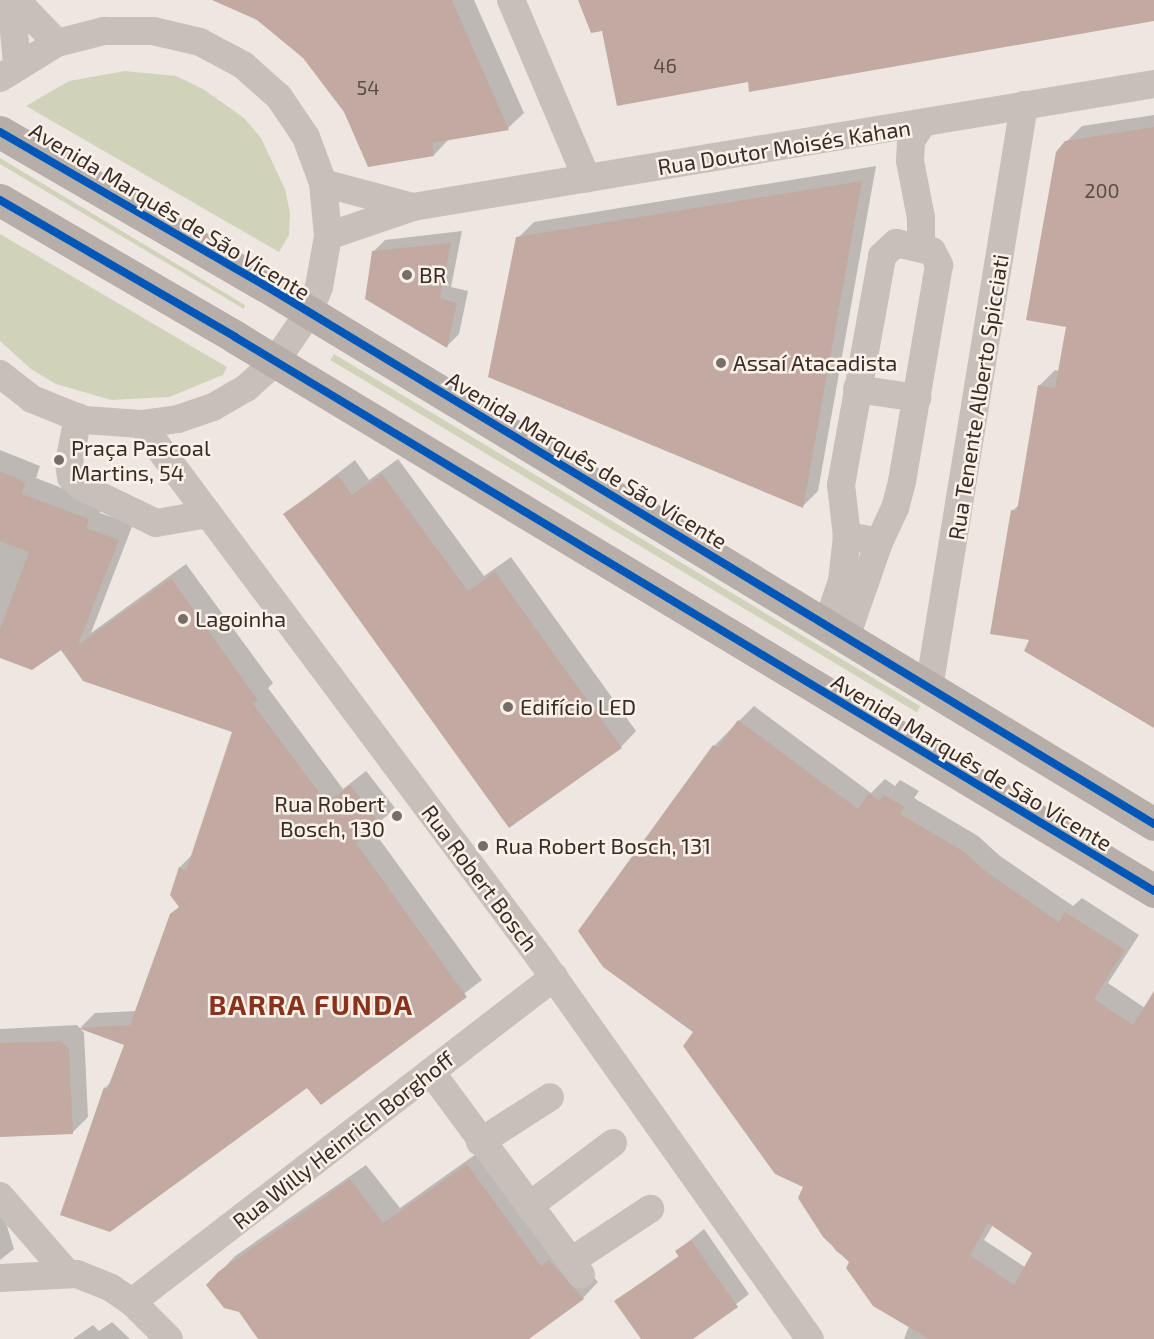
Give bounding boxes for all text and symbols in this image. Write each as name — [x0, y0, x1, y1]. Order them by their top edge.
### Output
house number: 46 — [653, 53, 677, 77]
house number: 54 — [356, 75, 380, 99]
street label: Rua Doutor Moisés Kahan — [655, 114, 913, 180]
street label: Avenida Marquês de São Vicente — [25, 117, 315, 305]
house number: 200 — [1084, 178, 1120, 202]
street label: Rua Tenente Alberto Spicciati — [942, 252, 1014, 542]
place label: BR — [419, 262, 446, 288]
marker: BR — [400, 268, 414, 282]
place label: Assaí Atacadista — [733, 350, 898, 376]
marker: Assaí Atacadista — [714, 356, 728, 370]
street label: Avenida Marquês de São Vicente — [442, 366, 732, 554]
place label: Praça Pascoal Martins, 54 — [71, 434, 210, 486]
marker: Praça Pascoal Martins, 54 — [52, 453, 66, 467]
place label: Lagoinha — [195, 606, 286, 632]
marker: Lagoinha — [176, 612, 190, 626]
street label: Avenida Marquês de São Vicente — [827, 668, 1117, 856]
place label: Edifício LED — [520, 694, 636, 720]
marker: Edifício LED — [501, 700, 515, 714]
place label: Rua Robert Bosch, 130 — [274, 790, 385, 842]
street label: Rua Robert Bosch — [416, 800, 544, 956]
marker: Rua Robert Bosch, 130 — [390, 809, 404, 823]
place label: Rua Robert Bosch, 131 — [495, 833, 711, 859]
marker: Rua Robert Bosch, 131 — [476, 839, 490, 853]
district label: BARRA FUNDA — [208, 987, 414, 1021]
street label: Rua Willy Heinrich Borghoff — [227, 1045, 459, 1235]

